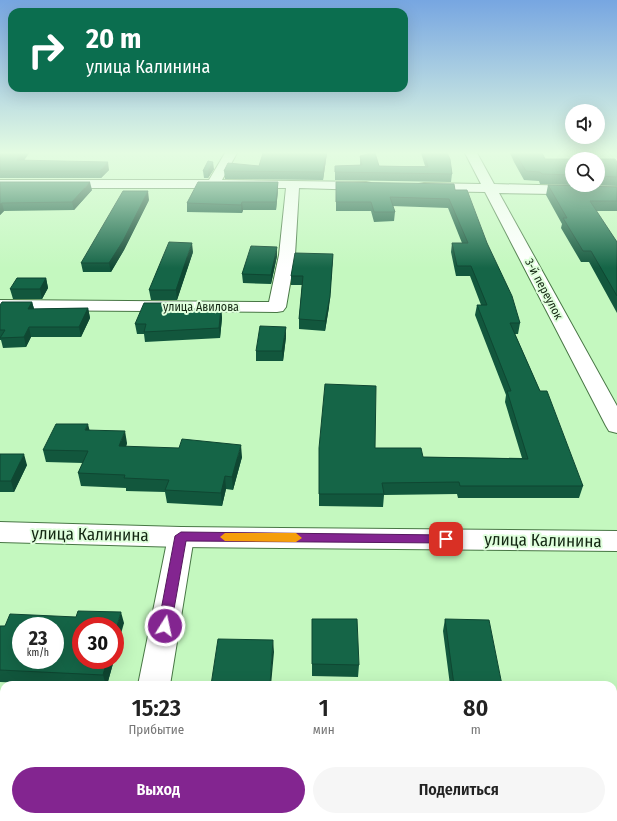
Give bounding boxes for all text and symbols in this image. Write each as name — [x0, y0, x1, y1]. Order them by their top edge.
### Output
text: 20 m — [86, 22, 141, 55]
icon: right — [20, 24, 72, 76]
text: улица Калинина — [86, 56, 210, 78]
map controls — [565, 104, 605, 192]
button: sound — [565, 104, 605, 144]
button: search — [565, 152, 605, 192]
street label: 3-й переулок — [522, 256, 566, 322]
street label: улица Авилова — [163, 300, 239, 314]
pin — [429, 522, 463, 556]
street label: улица Калинина — [31, 523, 149, 546]
icon: arrive — [435, 528, 457, 550]
street label: улица Калинина — [484, 529, 602, 552]
position arrow — [144, 605, 186, 647]
speed limit sign: 30 — [72, 617, 124, 669]
text: 23 — [29, 626, 47, 650]
text: km/h — [27, 647, 49, 659]
text: 15:23 — [132, 694, 181, 722]
text: 1 — [319, 694, 329, 722]
text: 80 — [463, 694, 489, 722]
text: Прибытие — [128, 722, 184, 737]
text: мин — [313, 722, 335, 737]
text: m — [471, 722, 481, 737]
button: Выход — [12, 767, 305, 813]
button: Поделиться — [313, 767, 605, 813]

